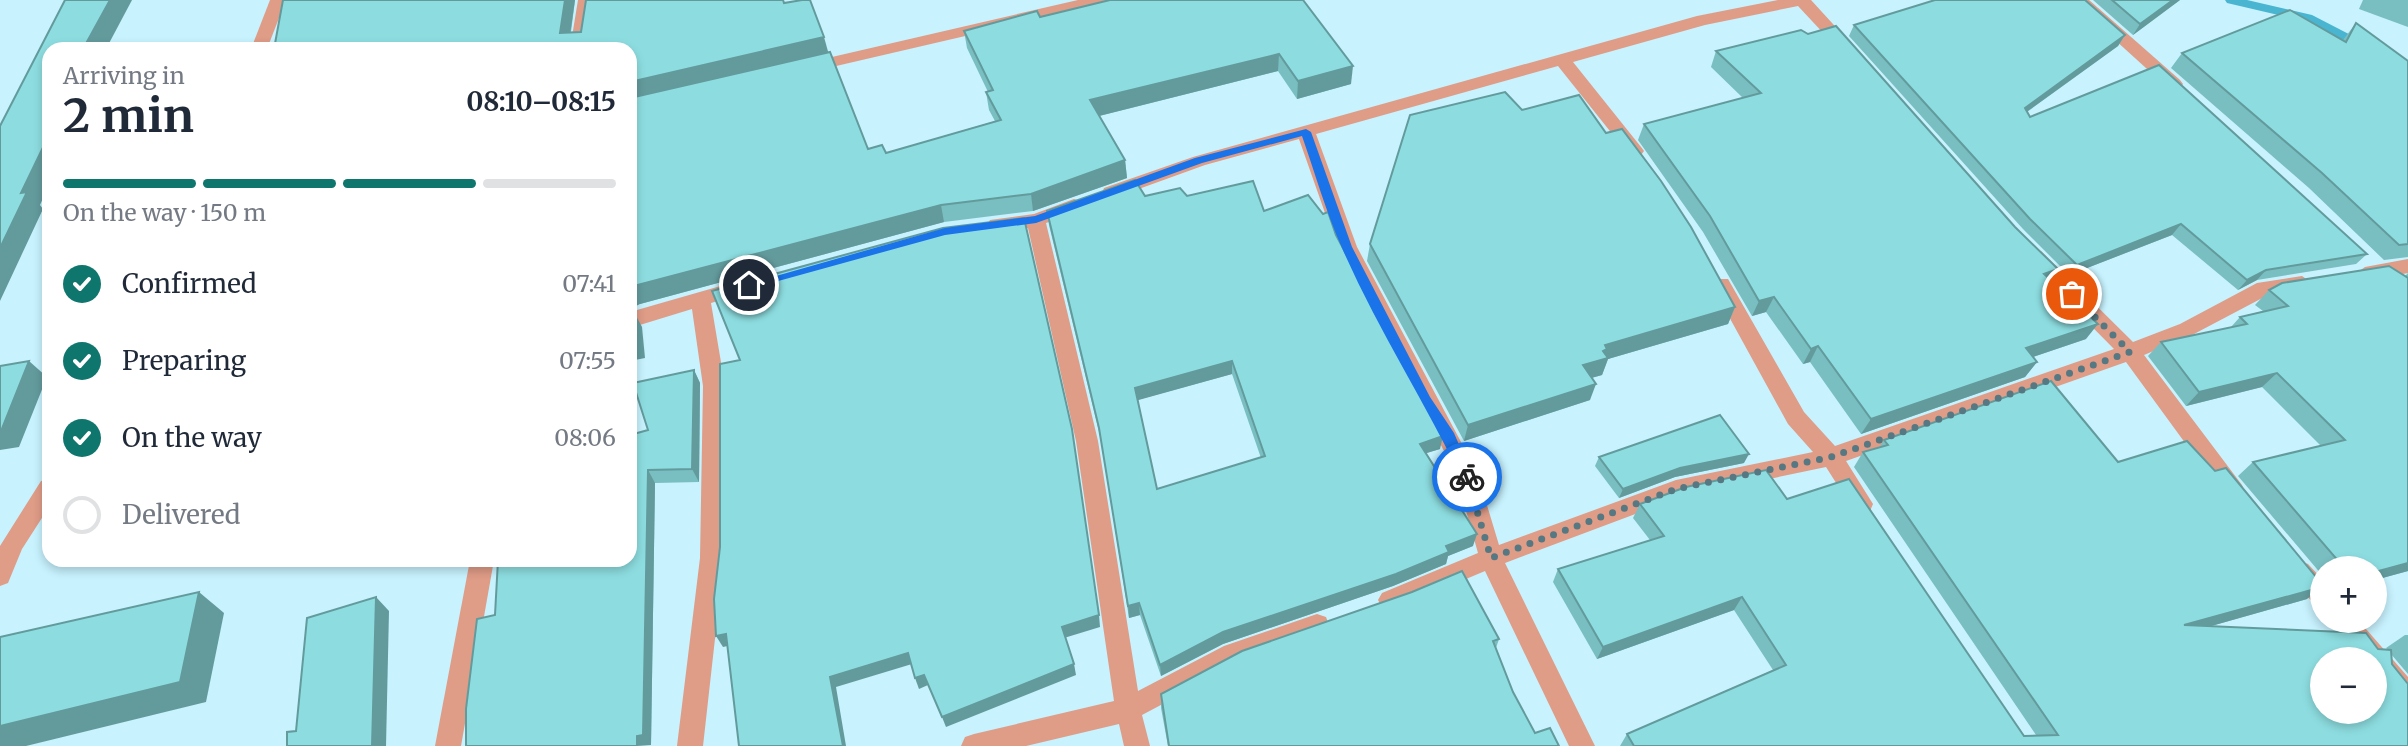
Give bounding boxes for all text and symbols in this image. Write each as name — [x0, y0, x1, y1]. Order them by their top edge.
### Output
text: Arriving in — [63, 61, 185, 90]
text: 08:10–08:15 — [466, 85, 616, 118]
text: 2 min — [63, 87, 194, 145]
text: On the way · 150 m — [63, 198, 266, 227]
pin — [719, 255, 779, 315]
pin — [2042, 264, 2102, 324]
icon: check — [63, 265, 101, 303]
icon: home — [730, 266, 768, 304]
text: Confirmed — [122, 267, 257, 300]
text: 07:41 — [562, 269, 616, 298]
icon: bag — [2053, 275, 2091, 313]
icon: check — [63, 342, 101, 380]
text: Preparing — [122, 344, 246, 377]
text: 07:55 — [559, 346, 616, 375]
icon: check — [63, 419, 101, 457]
text: On the way — [122, 421, 262, 454]
text: 08:06 — [554, 423, 616, 452]
courier — [1432, 442, 1502, 512]
icon: bike — [1448, 458, 1486, 496]
text: Delivered — [122, 498, 241, 531]
map controls — [2310, 556, 2387, 724]
button: + — [2310, 556, 2387, 633]
button: − — [2310, 647, 2387, 724]

